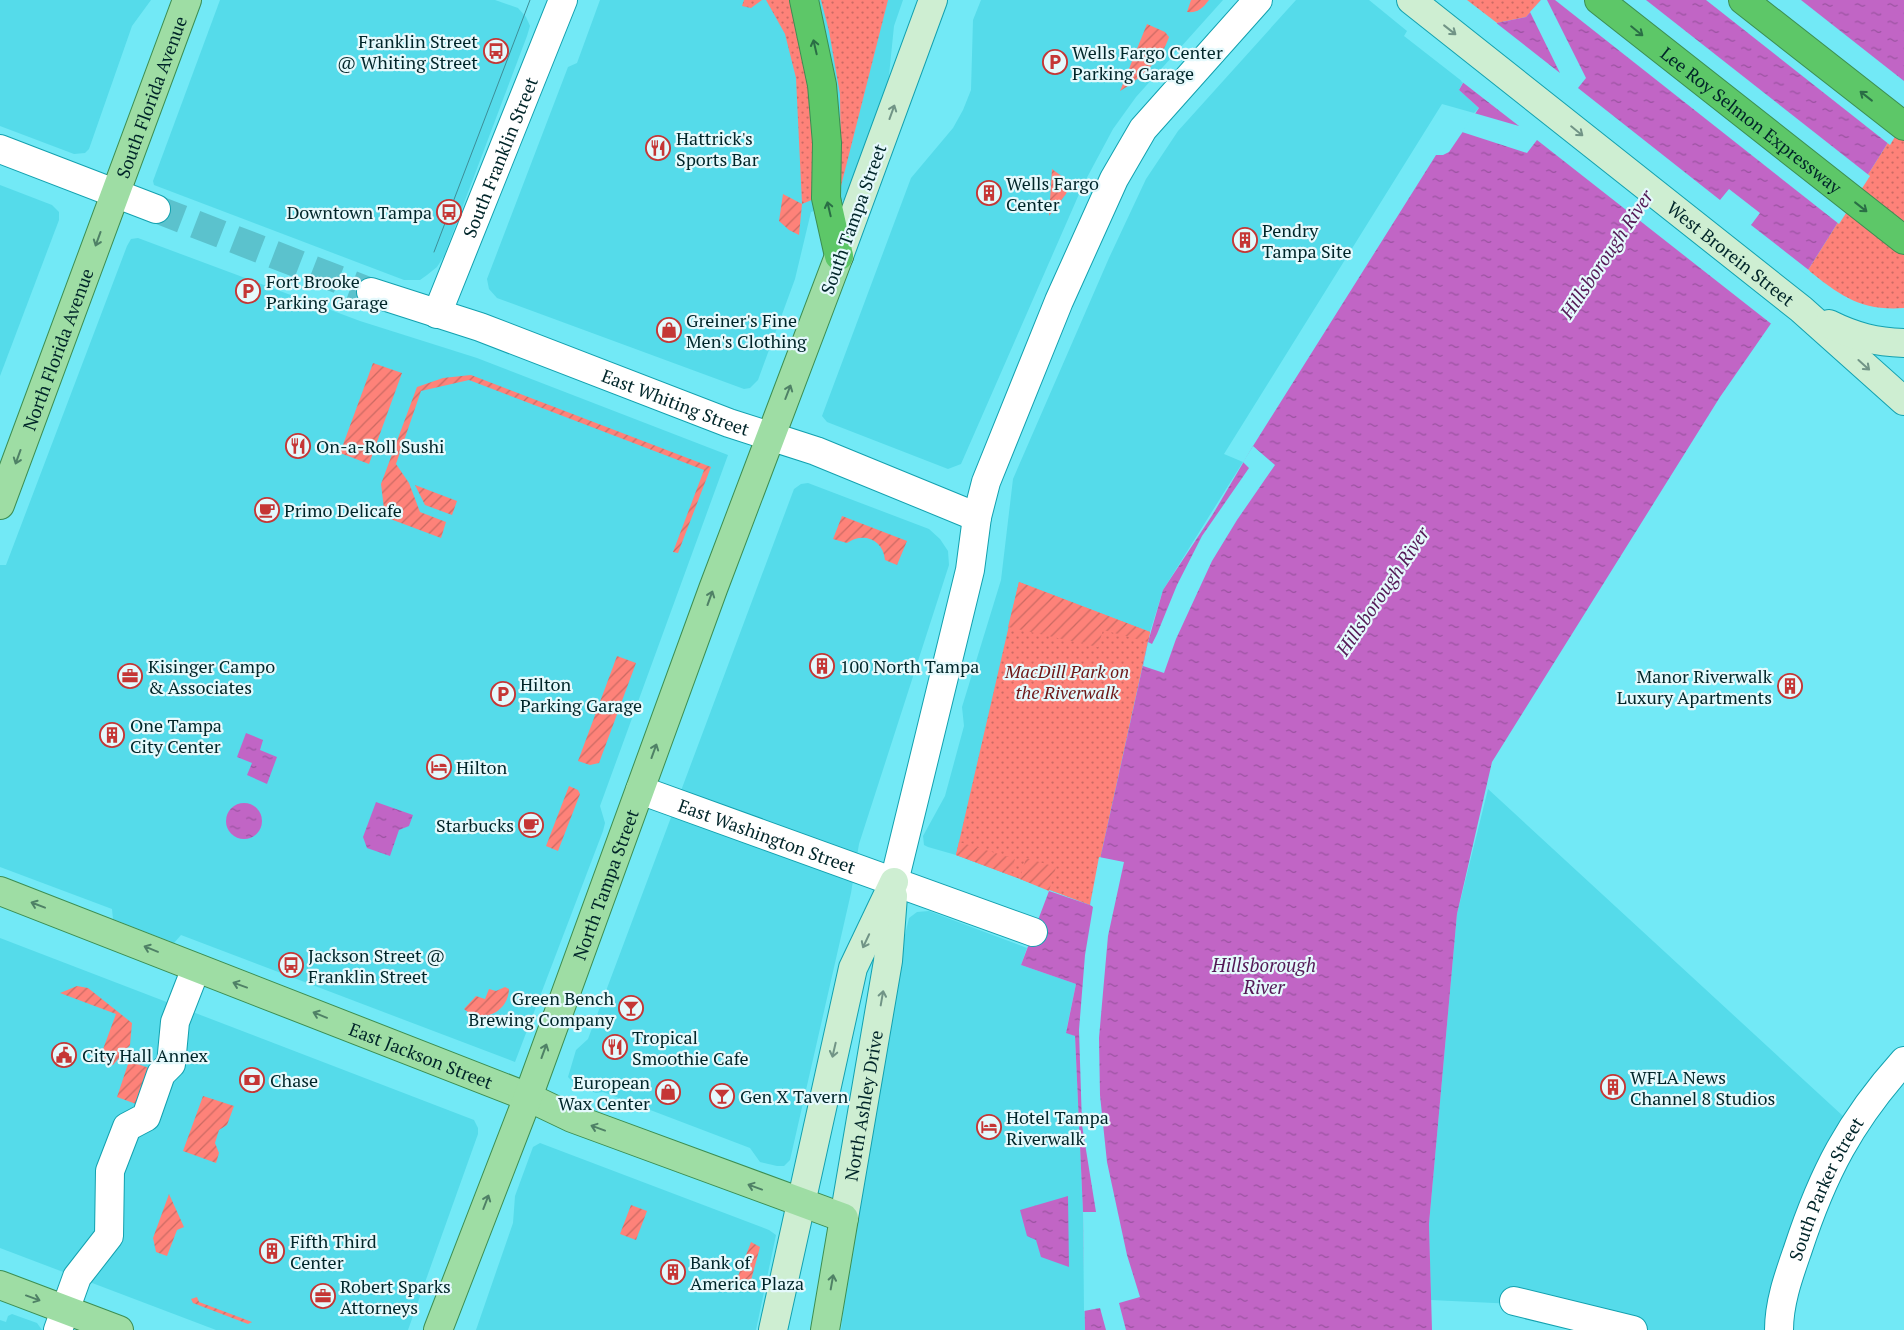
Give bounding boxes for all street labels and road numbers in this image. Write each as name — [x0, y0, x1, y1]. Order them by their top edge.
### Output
street label: South Florida Avenue — [110, 13, 192, 182]
street label: Lee Roy Selmon Expressway — [1656, 41, 1848, 199]
street label: South Franklin Street — [457, 73, 543, 241]
street label: South Tampa Street — [815, 140, 891, 298]
street label: West Brorein Street — [1662, 195, 1800, 311]
street label: North Florida Avenue — [17, 265, 99, 434]
street label: East Whiting Street — [598, 363, 753, 441]
street label: East Washington Street — [675, 793, 859, 879]
street label: North Tampa Street — [567, 805, 644, 963]
street label: East Jackson Street — [346, 1016, 497, 1094]
street label: North Ashley Drive — [839, 1028, 888, 1183]
street label: South Parker Street — [1783, 1112, 1869, 1264]

